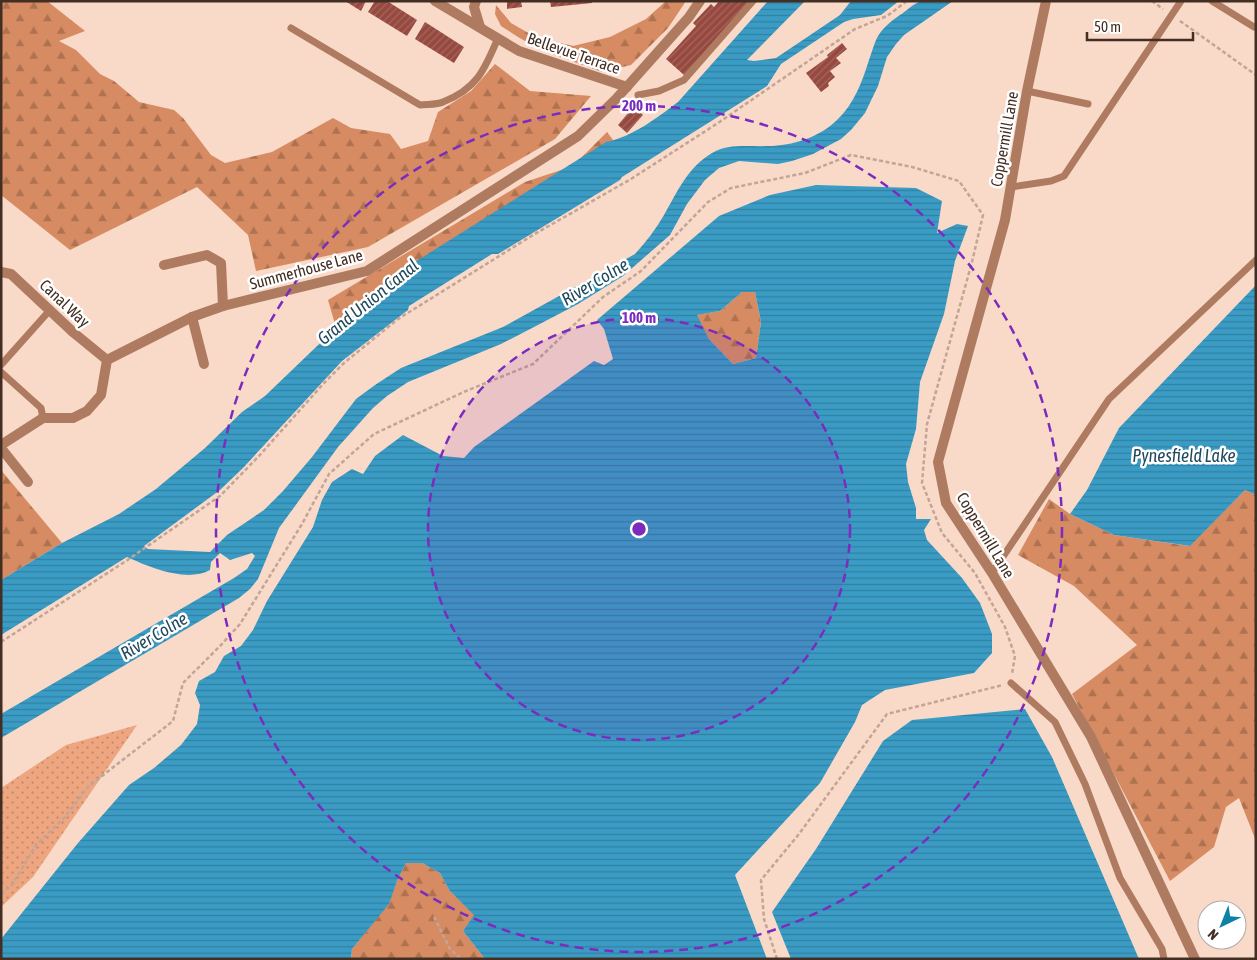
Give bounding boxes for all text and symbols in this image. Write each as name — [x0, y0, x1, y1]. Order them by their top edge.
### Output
scale bar — [1087, 10, 1193, 42]
text: 50 m — [1094, 18, 1121, 35]
street label: Bellevue Terrace — [525, 29, 623, 77]
street label: Coppermill Lane — [987, 90, 1022, 188]
text: 200 m — [622, 97, 656, 114]
street label: Summerhouse Lane — [248, 245, 364, 293]
water label: River Colne — [557, 253, 632, 310]
water label: Grand Union Canal — [313, 254, 422, 349]
street label: Canal Way — [36, 275, 94, 332]
text: 100 m — [622, 309, 656, 326]
water label: Pynesfield Lake — [1132, 445, 1236, 466]
street label: Coppermill Lane — [953, 489, 1019, 581]
centre of rings — [630, 520, 648, 538]
water label: River Colne — [116, 607, 191, 664]
north arrow — [1197, 900, 1247, 950]
text: N — [1205, 926, 1222, 943]

